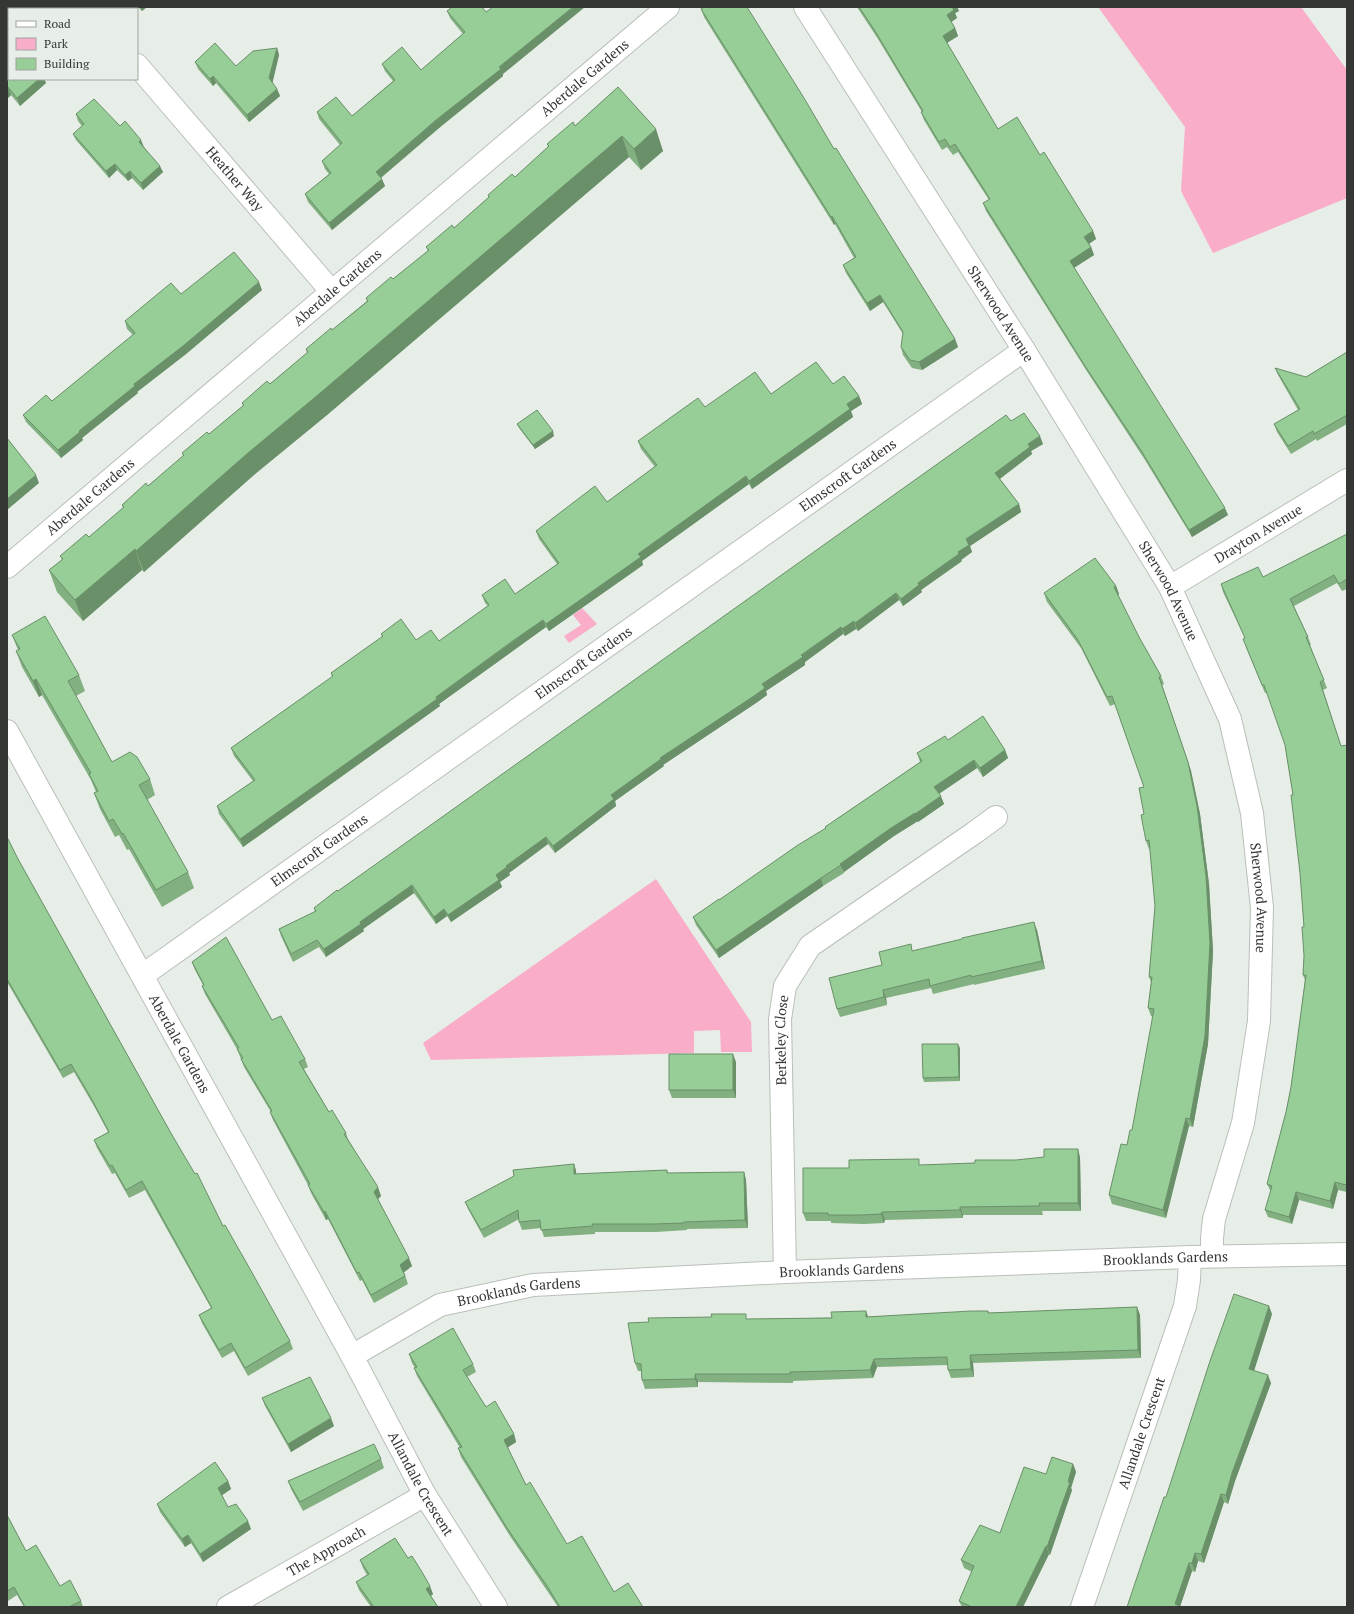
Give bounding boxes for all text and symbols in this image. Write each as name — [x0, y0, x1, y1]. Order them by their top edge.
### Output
legend — [8, 8, 138, 80]
text: Road — [44, 16, 71, 31]
street label: Aberdale Gardens — [536, 34, 633, 120]
text: Park — [44, 36, 69, 51]
text: Building — [44, 56, 90, 71]
street label: Heather Way — [202, 142, 269, 216]
street label: Aberdale Gardens — [289, 244, 385, 330]
street label: Sherwood Avenue — [964, 262, 1039, 365]
street label: Elmscroft Gardens — [795, 434, 900, 516]
street label: Aberdale Gardens — [42, 453, 138, 539]
street label: Drayton Avenue — [1210, 499, 1306, 567]
street label: Sherwood Avenue — [1135, 537, 1203, 644]
street label: Elmscroft Gardens — [531, 621, 635, 703]
street label: Elmscroft Gardens — [267, 809, 371, 891]
street label: Sherwood Avenue — [1246, 842, 1272, 953]
street label: Aberdale Gardens — [145, 990, 215, 1096]
street label: Berkeley Close — [770, 993, 793, 1086]
street label: Brooklands Gardens — [1103, 1246, 1228, 1269]
street label: Brooklands Gardens — [779, 1258, 905, 1281]
street label: Brooklands Gardens — [455, 1273, 581, 1310]
street label: Allandale Crescent — [1113, 1373, 1169, 1491]
street label: Allandale Crescent — [384, 1428, 459, 1540]
street label: The Approach — [283, 1521, 369, 1581]

